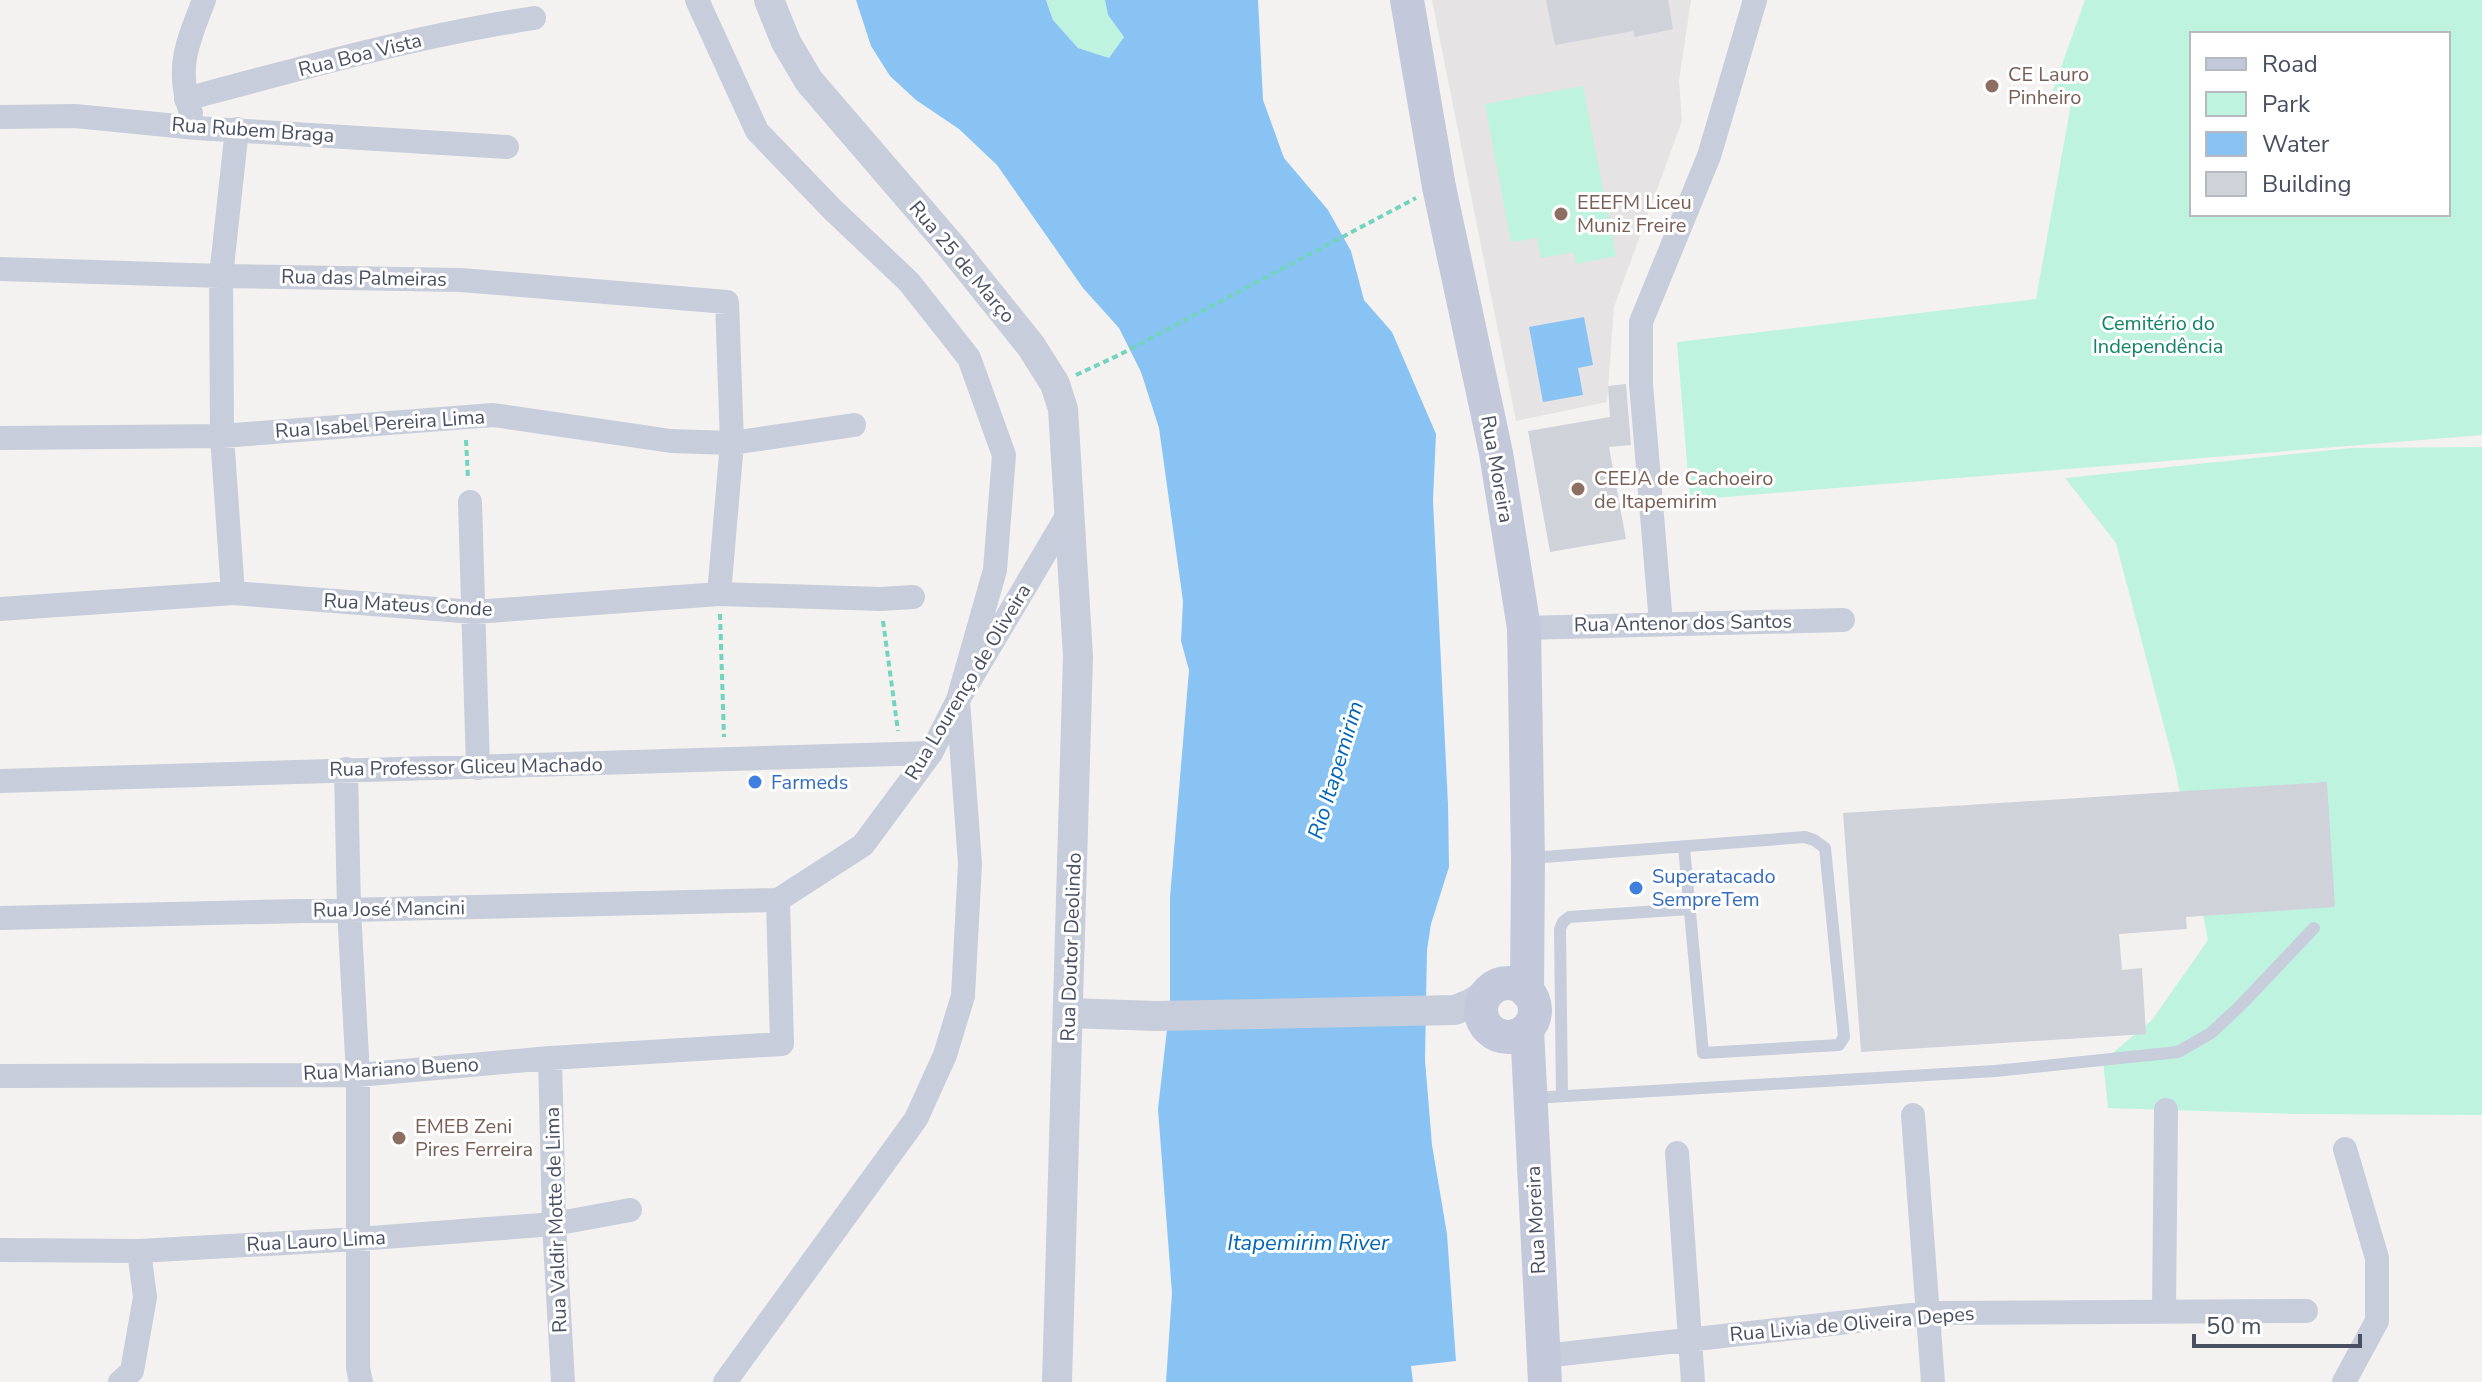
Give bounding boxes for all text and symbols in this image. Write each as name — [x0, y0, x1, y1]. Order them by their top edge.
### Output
street label: Rua Boa Vista — [295, 27, 425, 83]
legend — [2190, 32, 2450, 216]
text: Road — [2262, 48, 2318, 80]
place label: CE Lauro Pinheiro — [2008, 61, 2089, 111]
marker: CE Lauro Pinheiro — [1983, 77, 2001, 95]
text: Park — [2262, 88, 2311, 120]
street label: Rua Rubem Braga — [171, 111, 335, 149]
text: Water — [2262, 128, 2330, 160]
text: Building — [2262, 168, 2352, 200]
place label: EEEFM Liceu Muniz Freire — [1577, 189, 1692, 239]
street label: Rua 25 de Março — [903, 195, 1021, 329]
marker: EEEFM Liceu Muniz Freire — [1552, 205, 1570, 223]
street label: Rua das Palmeiras — [281, 263, 447, 293]
park label: Cemitério do Independência — [2093, 310, 2223, 360]
street label: Rua Isabel Pereira Lima — [274, 403, 486, 445]
street label: Rua Moreira — [1474, 413, 1520, 525]
place label: CEEJA de Cachoeiro de Itapemirim — [1594, 465, 1773, 515]
marker: CEEJA de Cachoeiro de Itapemirim — [1569, 480, 1587, 498]
street label: Rua Lourenço de Oliveira — [899, 579, 1037, 785]
street label: Rua Mateus Conde — [323, 587, 493, 623]
street label: Rua Antenor dos Santos — [1574, 608, 1792, 638]
water label: Rio Itapemirim — [1301, 697, 1371, 843]
street label: Rua Professor Gliceu Machado — [329, 751, 603, 783]
place label: Farmeds — [771, 769, 848, 796]
marker: Farmeds — [746, 773, 764, 791]
street label: Rua Doutor Deolindo — [1054, 852, 1088, 1042]
place label: Superatacado SempreTem — [1652, 863, 1776, 913]
marker: Superatacado SempreTem — [1627, 879, 1645, 897]
street label: Rua José Mancini — [313, 894, 465, 924]
street label: Rua Mariano Bueno — [302, 1051, 480, 1087]
street label: Rua Valdir Motte de Lima — [539, 1106, 573, 1334]
place label: EMEB Zeni Pires Ferreira — [415, 1113, 533, 1163]
marker: EMEB Zeni Pires Ferreira — [390, 1129, 408, 1147]
street label: Rua Moreira — [1520, 1165, 1552, 1275]
street label: Rua Lauro Lima — [246, 1224, 386, 1258]
water label: Itapemirim River — [1227, 1228, 1390, 1258]
scale bar — [2194, 1298, 2360, 1348]
street label: Rua Livia de Oliveira Depes — [1729, 1300, 1975, 1348]
text: 50 m — [2206, 1310, 2262, 1342]

